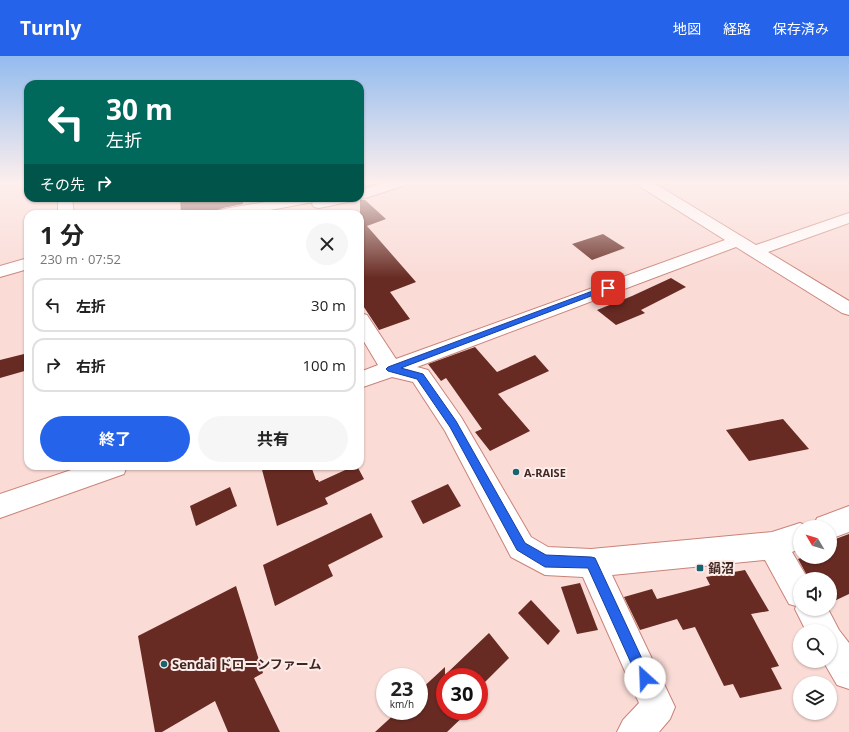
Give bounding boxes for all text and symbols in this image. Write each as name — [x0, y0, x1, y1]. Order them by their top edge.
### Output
text: Turnly — [20, 15, 81, 41]
text: 地図 — [673, 19, 701, 38]
text: 経路 — [723, 19, 751, 38]
text: 保存済み — [773, 19, 829, 38]
text: 30 m — [106, 90, 173, 128]
icon: left — [40, 96, 92, 148]
text: 左折 — [106, 128, 142, 152]
icon: right — [93, 172, 115, 194]
text: その先 — [40, 174, 85, 194]
text: 1 分 — [40, 218, 84, 251]
button: close — [306, 223, 348, 265]
text: 230 m · 07:52 — [40, 250, 121, 268]
pin — [591, 271, 625, 305]
icon: arrive — [597, 277, 619, 299]
icon: left — [42, 294, 64, 316]
text: 30 m — [311, 295, 346, 315]
text: 左折 — [76, 296, 106, 316]
icon: right — [42, 354, 64, 376]
text: 100 m — [302, 355, 346, 375]
text: 右折 — [76, 356, 106, 376]
button: 終了 — [40, 416, 190, 462]
button: 共有 — [198, 416, 348, 462]
place label: A-RAISE — [524, 465, 566, 480]
marker: A-RAISE — [511, 467, 521, 477]
north arrow — [793, 520, 837, 564]
map controls — [793, 520, 837, 720]
place label: 鍋沼 — [708, 559, 734, 577]
marker: 鍋沼 — [695, 563, 705, 573]
button: sound — [793, 572, 837, 616]
button: search — [793, 624, 837, 668]
place label: Sendai ドローンファーム — [172, 655, 321, 673]
position arrow — [624, 657, 666, 699]
marker: Sendai ドローンファーム — [159, 659, 169, 669]
speed limit sign: 30 — [436, 668, 488, 720]
text: 23 — [391, 675, 413, 702]
button: layers — [793, 676, 837, 720]
text: km/h — [390, 697, 414, 711]

